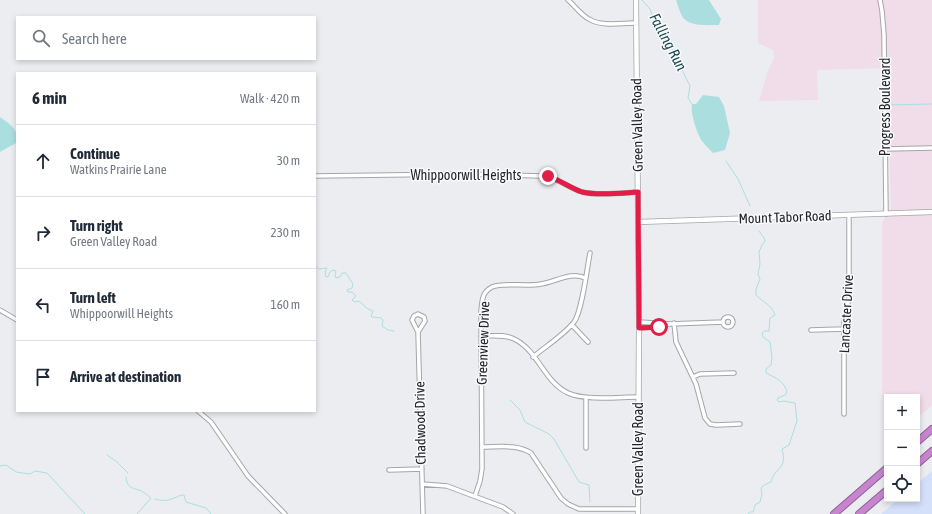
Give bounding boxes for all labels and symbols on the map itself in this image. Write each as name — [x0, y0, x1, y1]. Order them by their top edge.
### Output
water label: Falling Run — [646, 10, 691, 73]
street label: Progress Boulevard — [877, 58, 893, 156]
street label: Green Valley Road — [628, 78, 646, 172]
street label: Whippoorwill Heights — [410, 167, 522, 183]
route end — [539, 167, 557, 185]
street label: Mount Tabor Road — [738, 207, 832, 227]
street label: Lancaster Drive — [836, 274, 856, 354]
street label: Greenview Drive — [474, 301, 492, 385]
route start — [650, 318, 668, 336]
street label: Chadwood Drive — [411, 381, 429, 465]
street label: Green Valley Road — [630, 402, 646, 496]

